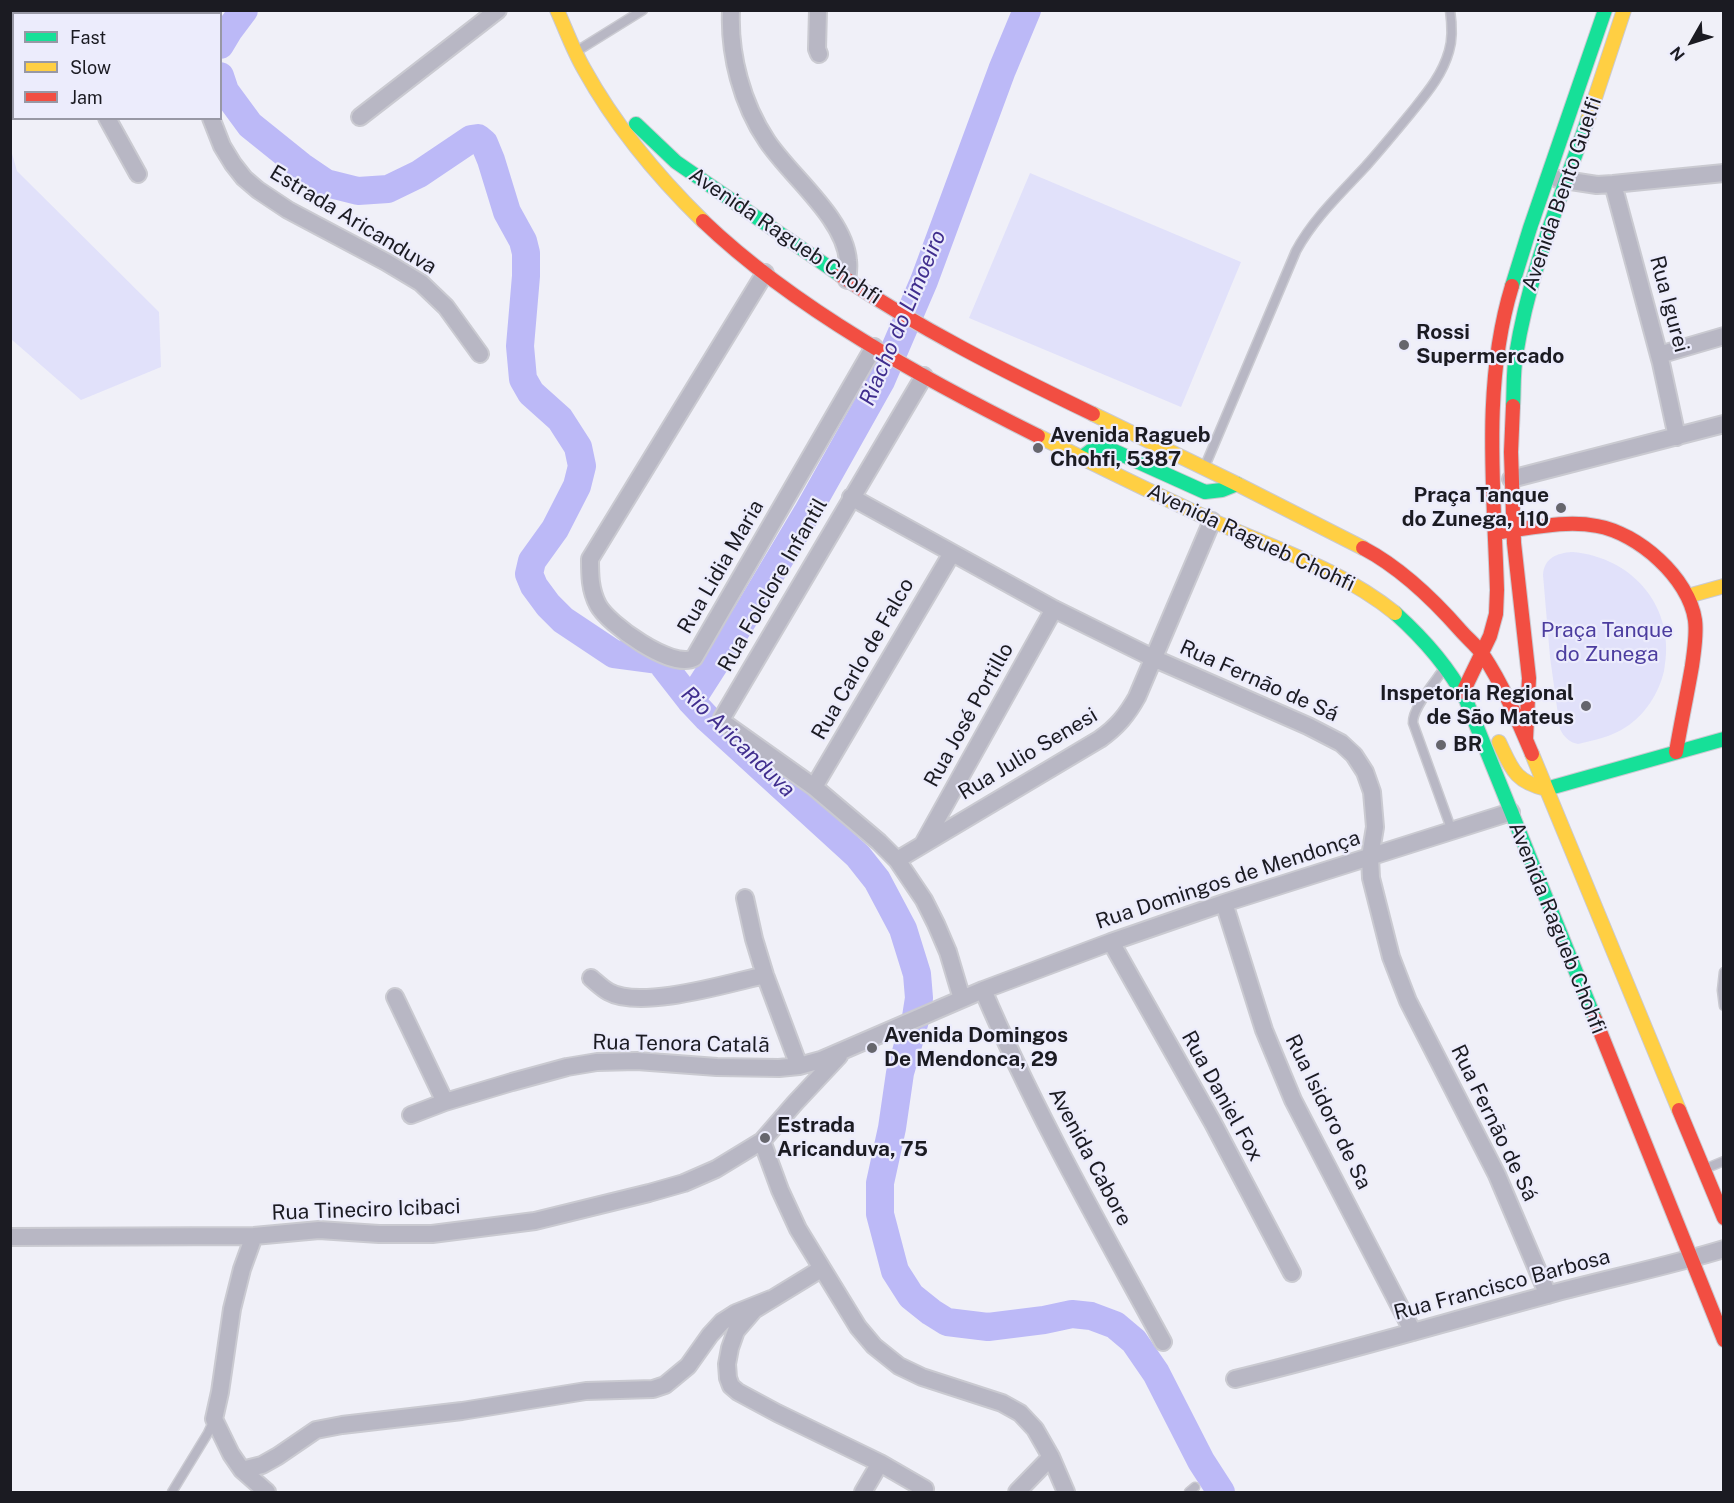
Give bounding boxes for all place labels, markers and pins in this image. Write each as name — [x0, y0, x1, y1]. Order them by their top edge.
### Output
place label: Rossi Supermercado — [1416, 320, 1564, 370]
marker: Rossi Supermercado — [1397, 338, 1411, 352]
place label: Avenida Ragueb Chohfi, 5387 — [1050, 423, 1211, 473]
marker: Avenida Ragueb Chohfi, 5387 — [1031, 441, 1045, 455]
place label: Praça Tanque do Zunega, 110 — [1402, 483, 1549, 533]
marker: Praça Tanque do Zunega, 110 — [1554, 501, 1568, 515]
place label: Inspetoria Regional de São Mateus — [1380, 681, 1574, 731]
marker: Inspetoria Regional de São Mateus — [1579, 699, 1593, 713]
place label: BR — [1453, 732, 1482, 758]
marker: BR — [1434, 738, 1448, 752]
place label: Avenida Domingos De Mendonca, 29 — [884, 1023, 1068, 1073]
marker: Avenida Domingos De Mendonca, 29 — [865, 1041, 879, 1055]
place label: Estrada Aricanduva, 75 — [777, 1113, 928, 1163]
marker: Estrada Aricanduva, 75 — [758, 1131, 772, 1145]

